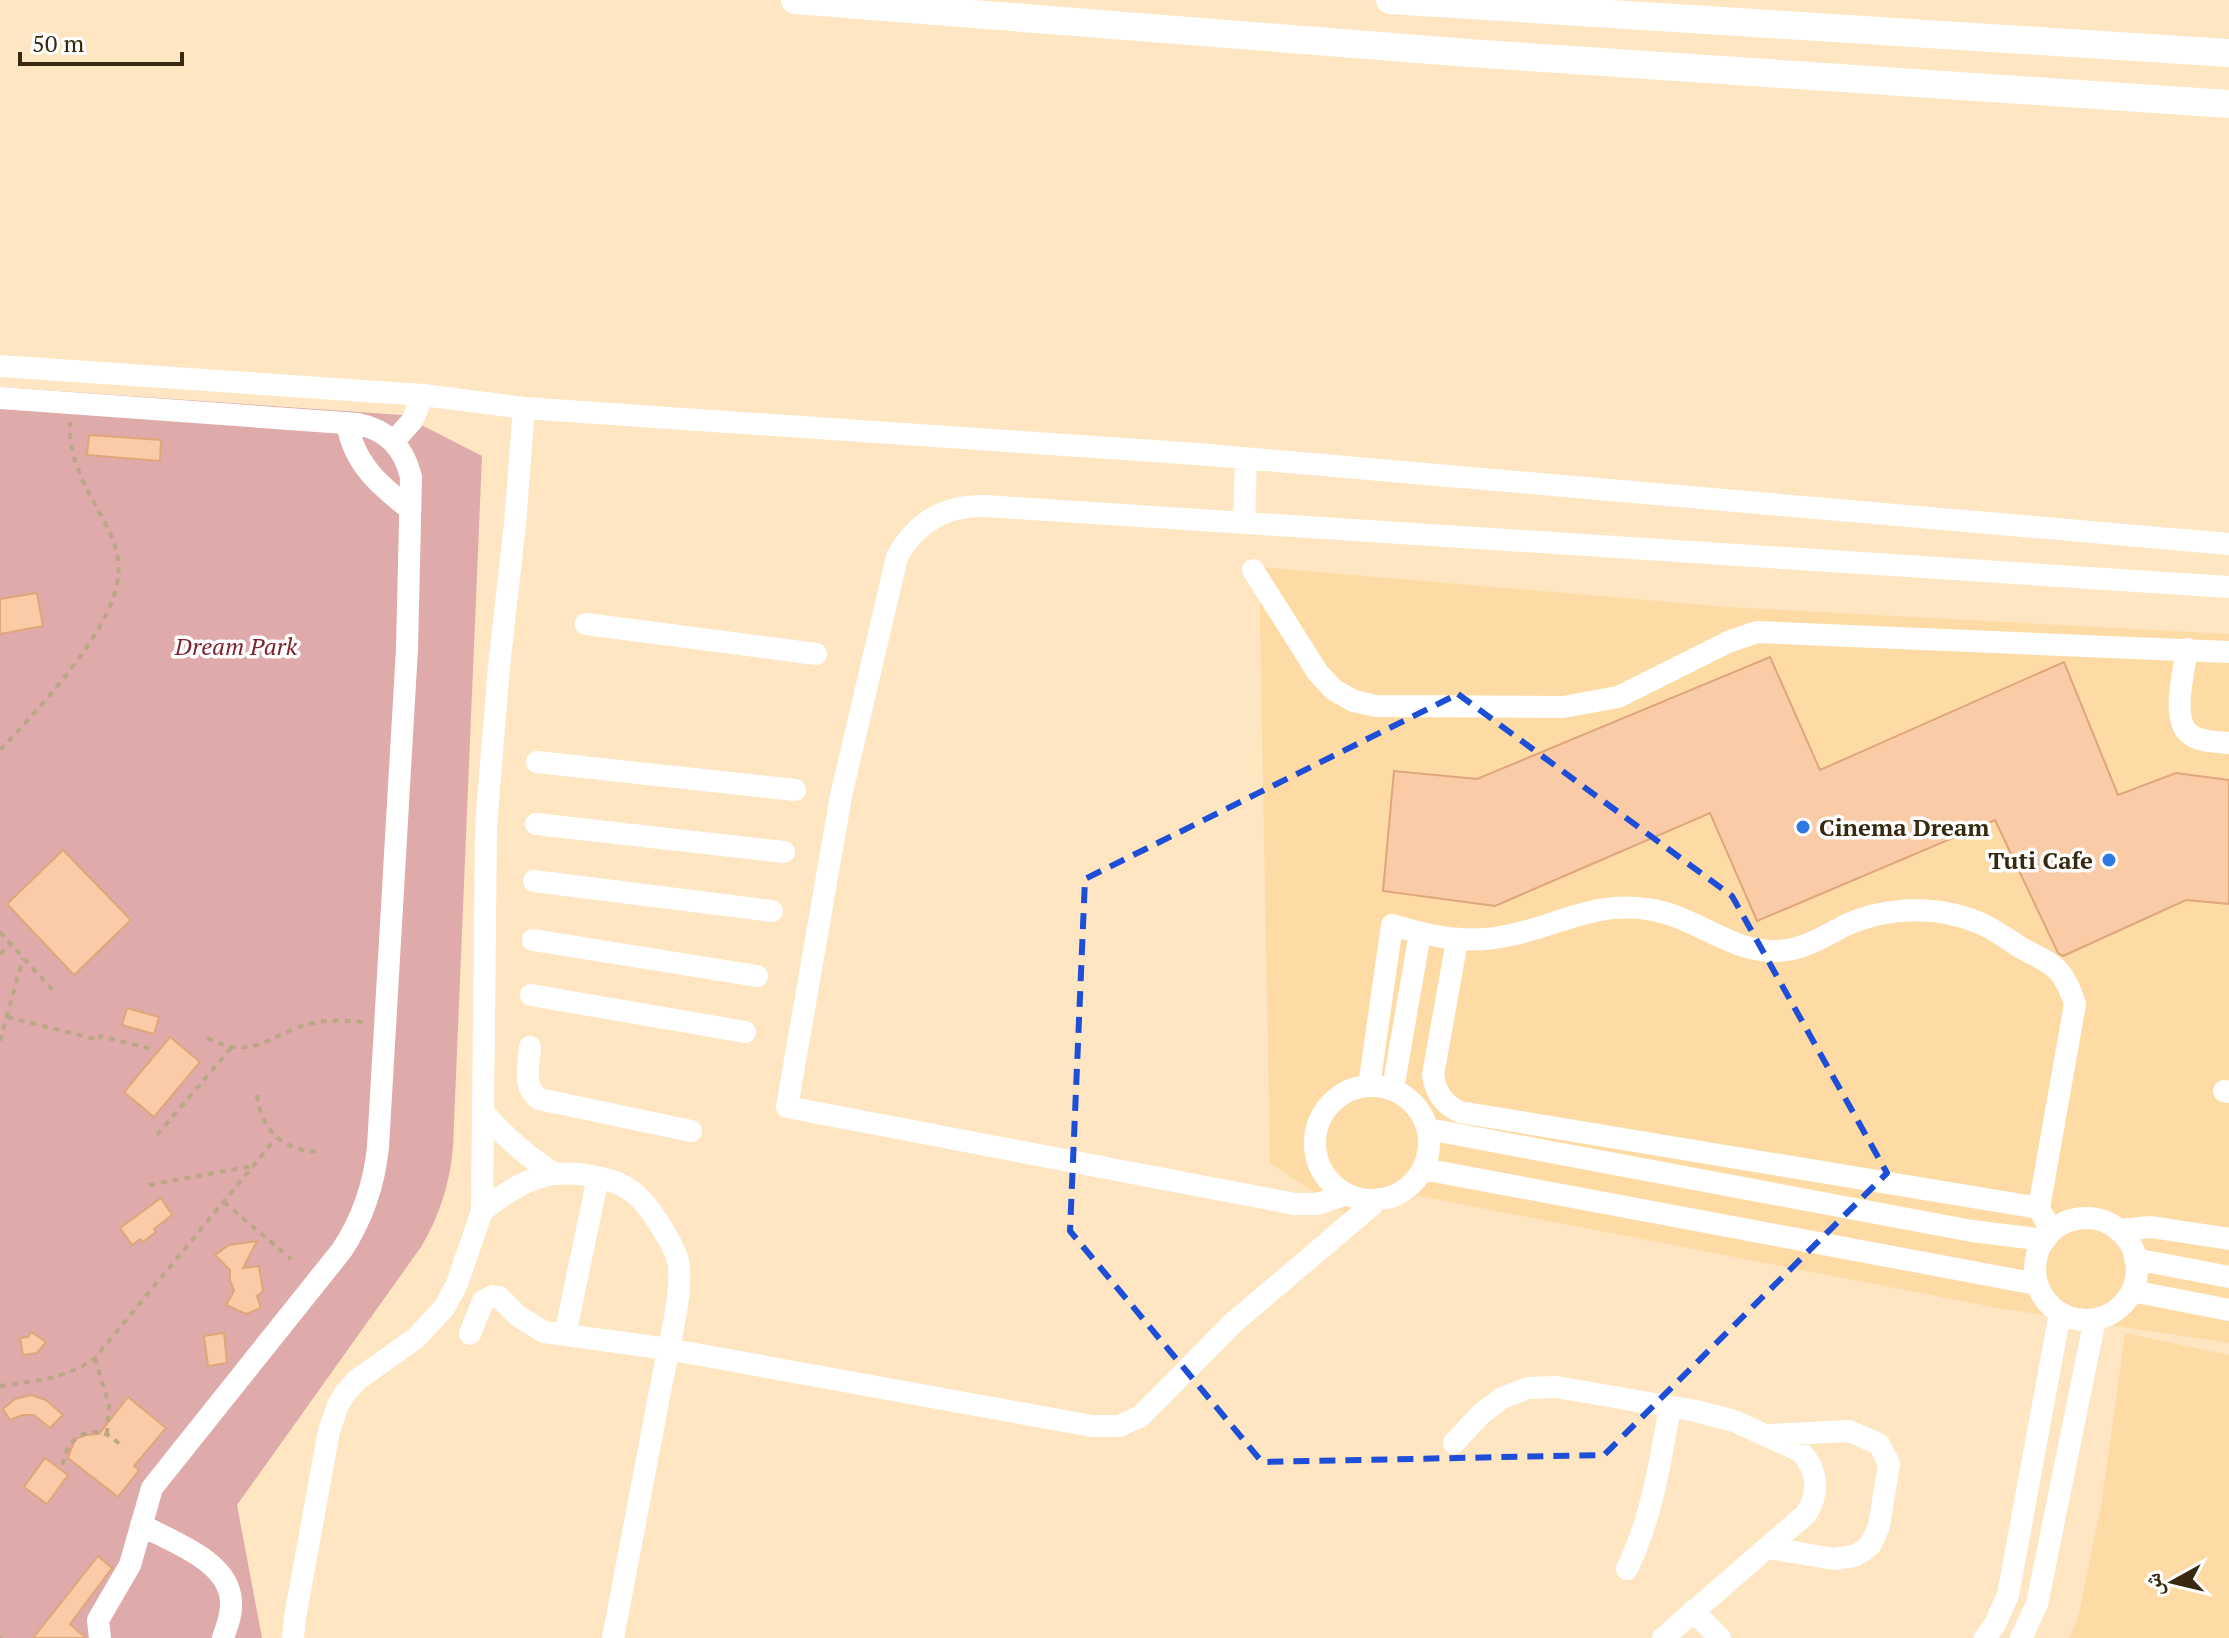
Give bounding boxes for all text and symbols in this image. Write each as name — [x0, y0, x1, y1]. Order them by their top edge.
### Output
scale bar — [20, 16, 182, 66]
text: 50 m — [32, 27, 84, 59]
park label: Dream Park — [174, 630, 298, 662]
place label: Cinema Dream — [1819, 811, 1989, 843]
marker: Cinema Dream — [1794, 818, 1812, 836]
place label: Tuti Cafe — [1988, 844, 2093, 876]
marker: Tuti Cafe — [2100, 851, 2118, 869]
north arrow — [2133, 1542, 2213, 1622]
text: ش — [2137, 1571, 2169, 1598]

